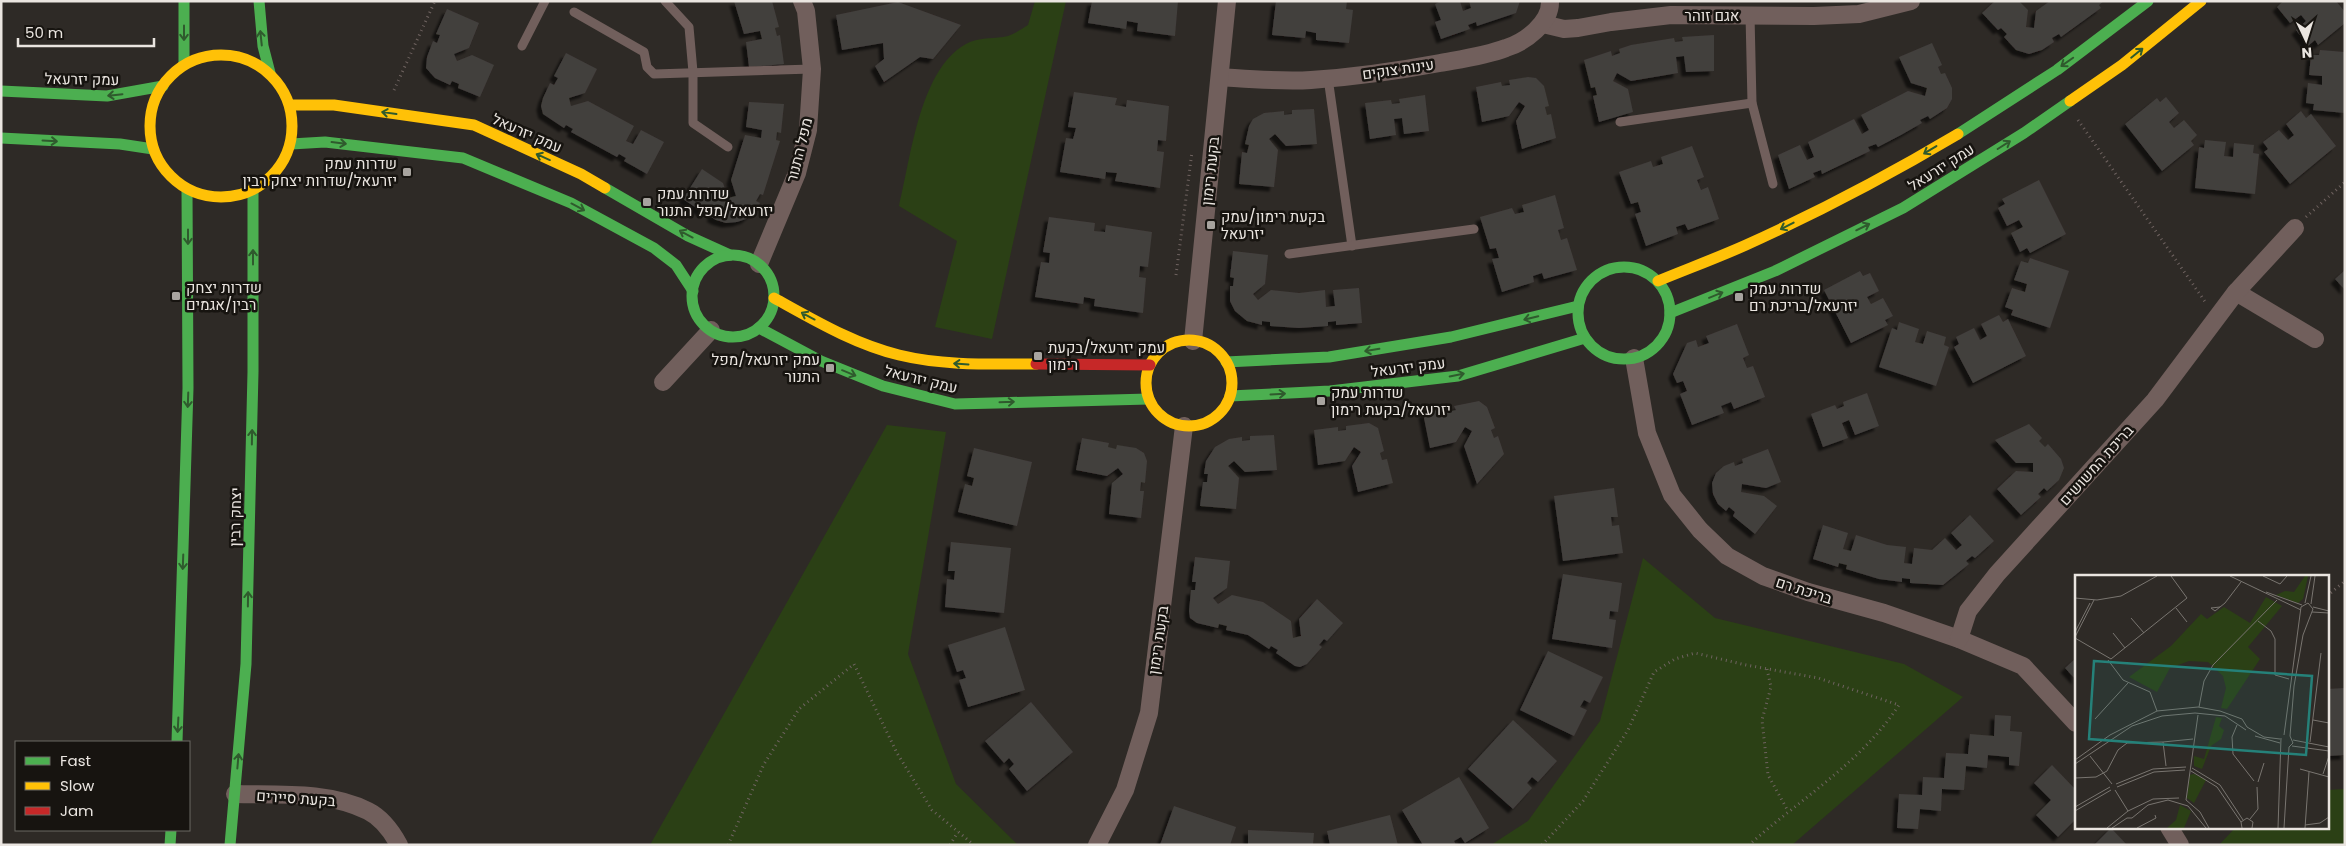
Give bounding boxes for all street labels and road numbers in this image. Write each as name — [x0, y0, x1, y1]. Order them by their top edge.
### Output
street label: אגם זוהר — [1685, 5, 1739, 26]
street label: עינות צוקים — [1361, 54, 1435, 84]
street label: עמק יזרעאל — [44, 68, 120, 90]
street label: עמק יזרעאל — [489, 108, 565, 158]
street label: מפל התנור — [781, 115, 817, 185]
street label: בקעת רימון — [1196, 135, 1224, 207]
street label: עמק יזרעאל — [1904, 138, 1978, 196]
street label: עמק יזרעאל — [1370, 352, 1446, 382]
street label: עמק יזרעאל — [882, 360, 960, 398]
street label: בריכת המשושים — [2054, 420, 2138, 510]
street label: יצחק רבין — [224, 487, 246, 547]
street label: בריכת רם — [1773, 571, 1835, 609]
street label: בקעת רימון — [1143, 604, 1173, 676]
street label: בקעת סיירים — [256, 785, 336, 811]

